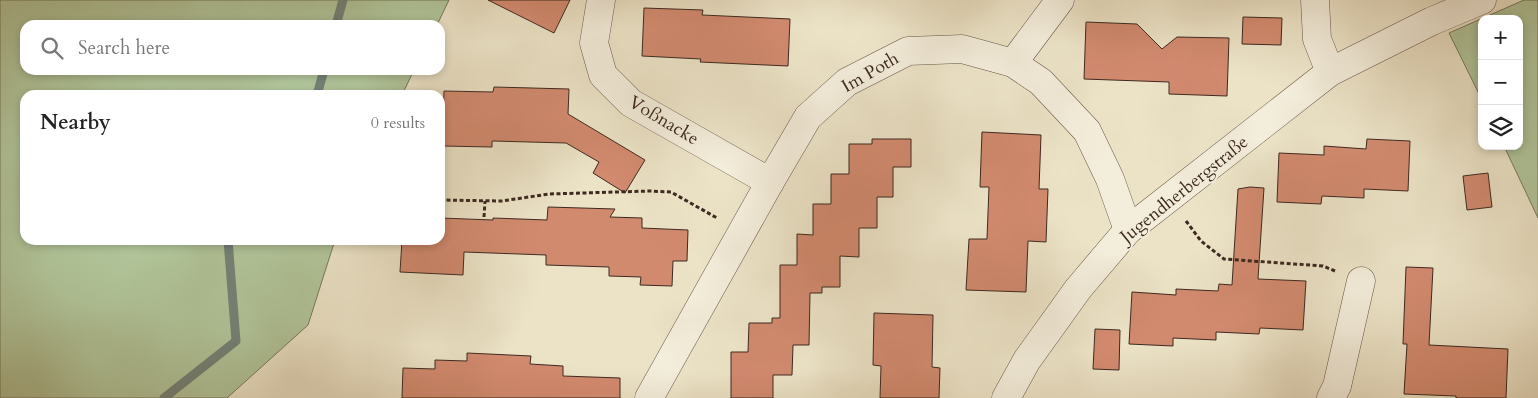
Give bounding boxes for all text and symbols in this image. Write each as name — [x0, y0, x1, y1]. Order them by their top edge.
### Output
map controls — [1478, 15, 1523, 150]
button: + — [1478, 15, 1523, 60]
search box — [20, 20, 445, 75]
icon: search — [38, 34, 66, 62]
text: Search here — [78, 35, 170, 61]
street label: Im Poth — [837, 46, 904, 99]
button: − — [1478, 60, 1523, 105]
street label: Voßnacke — [624, 90, 703, 151]
button: layers — [1478, 105, 1523, 150]
text: Nearby — [40, 108, 111, 137]
text: 0 results — [371, 112, 425, 134]
street label: Jugendherbergstraße — [1113, 130, 1254, 251]

